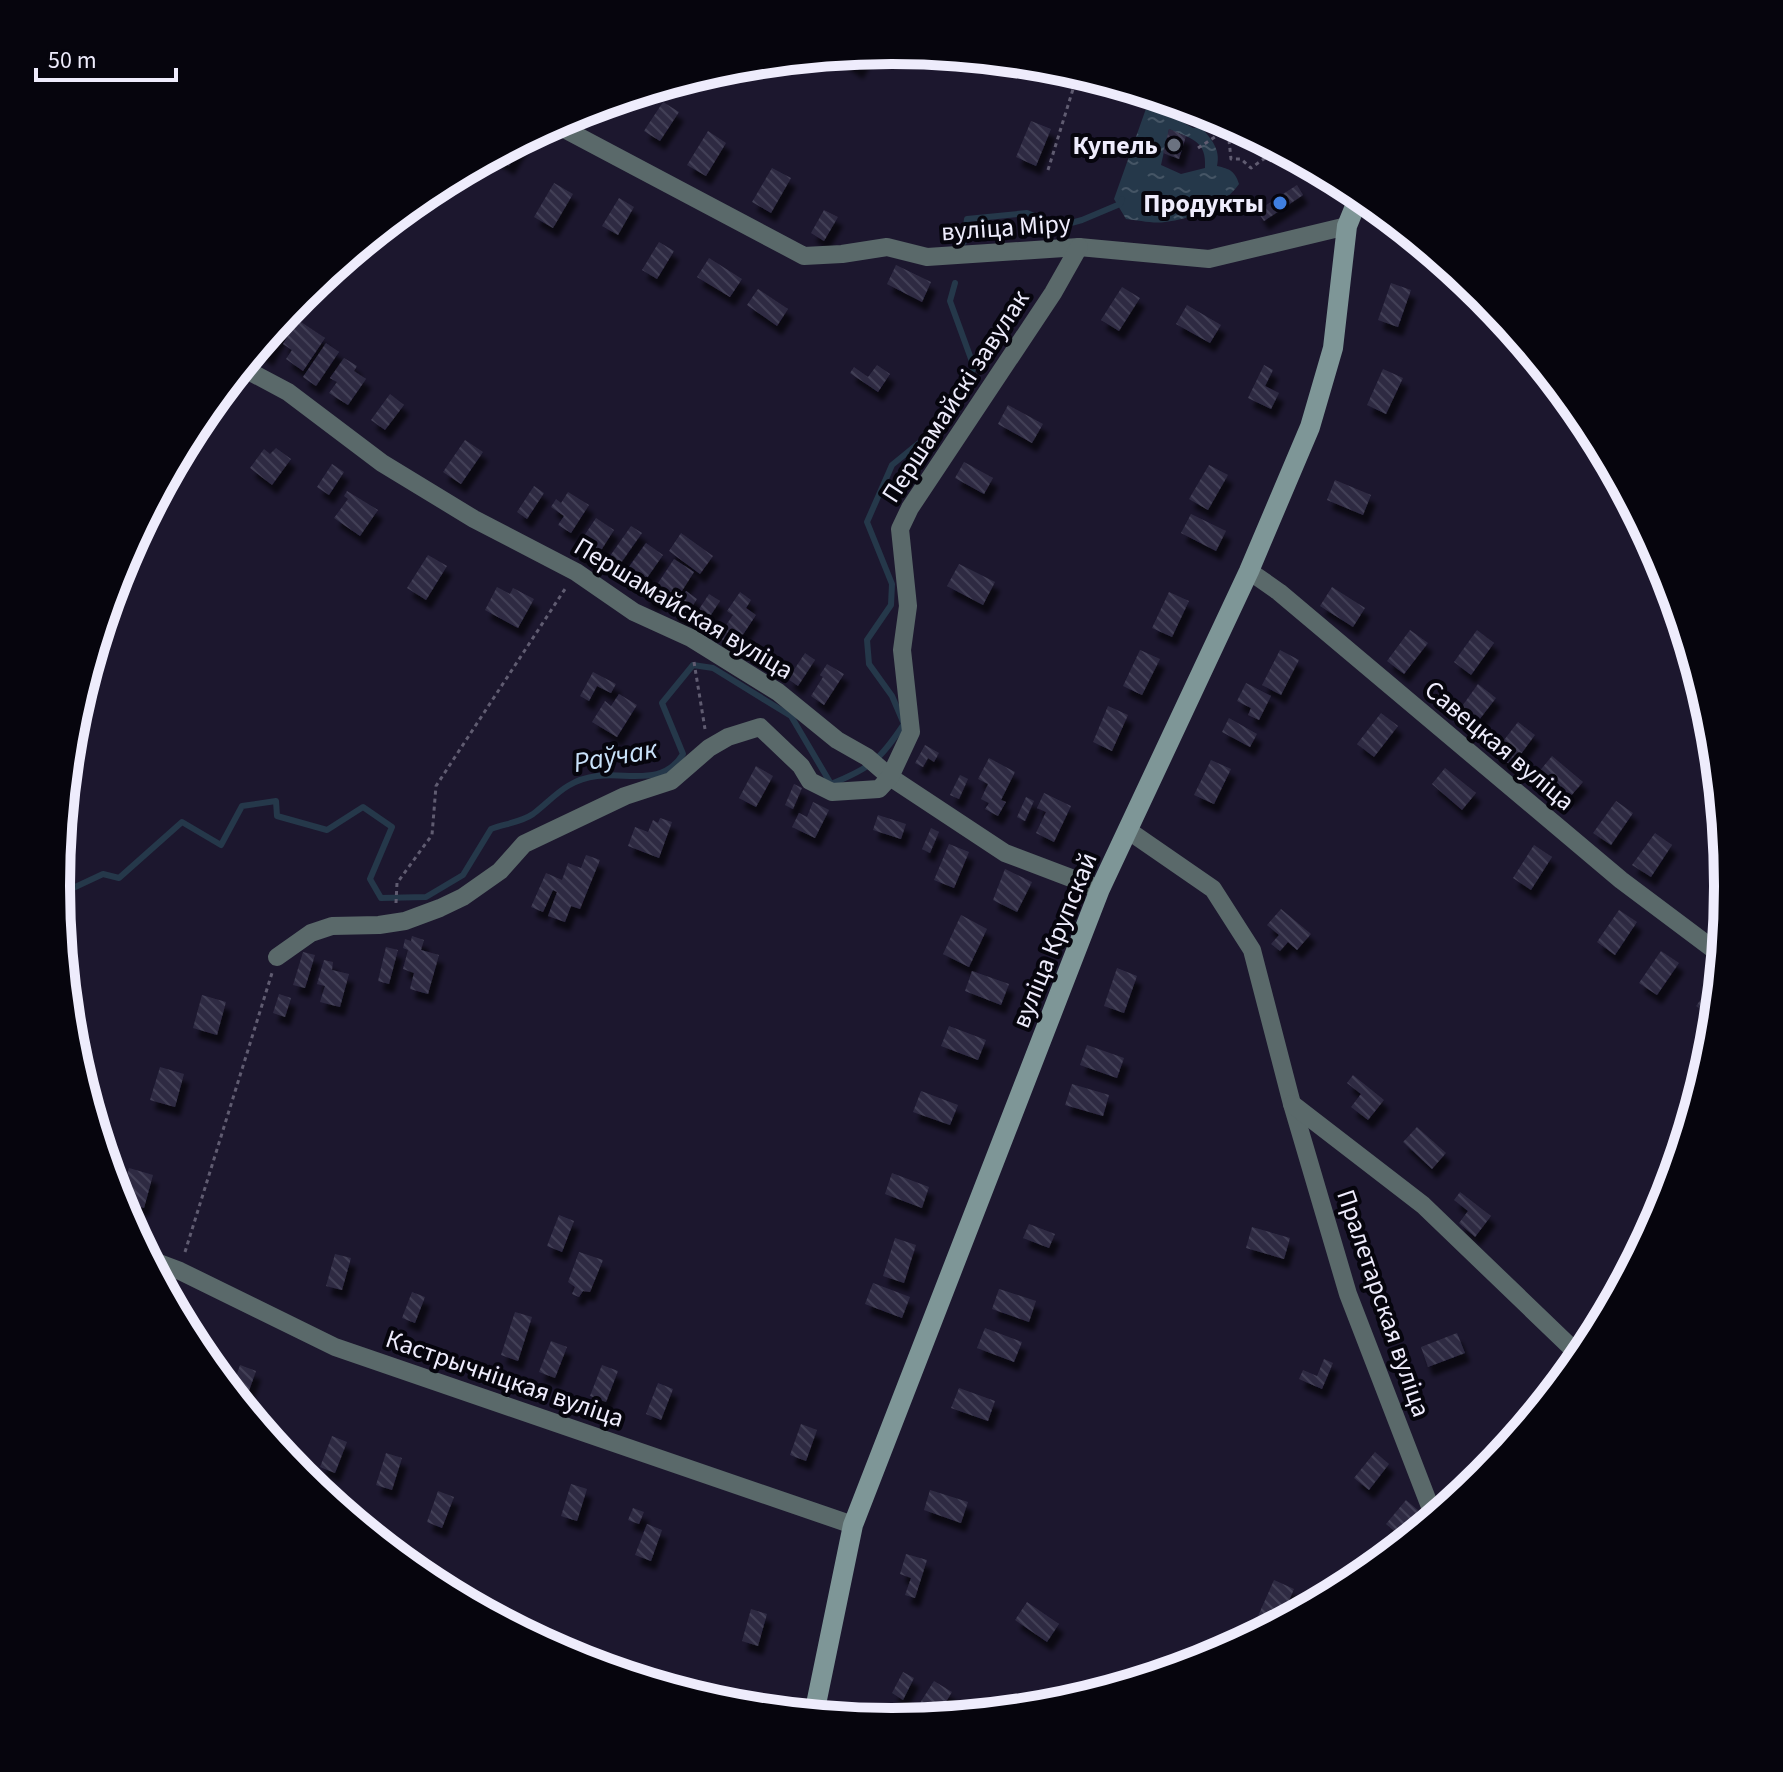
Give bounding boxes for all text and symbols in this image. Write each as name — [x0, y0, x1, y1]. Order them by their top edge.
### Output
scale bar — [36, 32, 176, 82]
text: 50 m — [48, 43, 97, 78]
place label: Купель — [1072, 127, 1158, 164]
marker: Купель — [1165, 136, 1183, 154]
place label: Продукты — [1143, 185, 1264, 222]
marker: Продукты — [1271, 194, 1289, 212]
street label: вуліца Міру — [940, 205, 1072, 250]
street label: Першамайскі завулак — [873, 282, 1038, 510]
street label: Першамайская вуліца — [567, 528, 800, 689]
street label: Савецкая вуліца — [1417, 671, 1583, 819]
water label: Раўчак — [570, 729, 661, 783]
street label: вуліца Крупскай — [1002, 847, 1107, 1034]
street label: Пралетарская вуліца — [1327, 1184, 1440, 1422]
street label: Кастрычніцкая вуліца — [381, 1320, 629, 1437]

